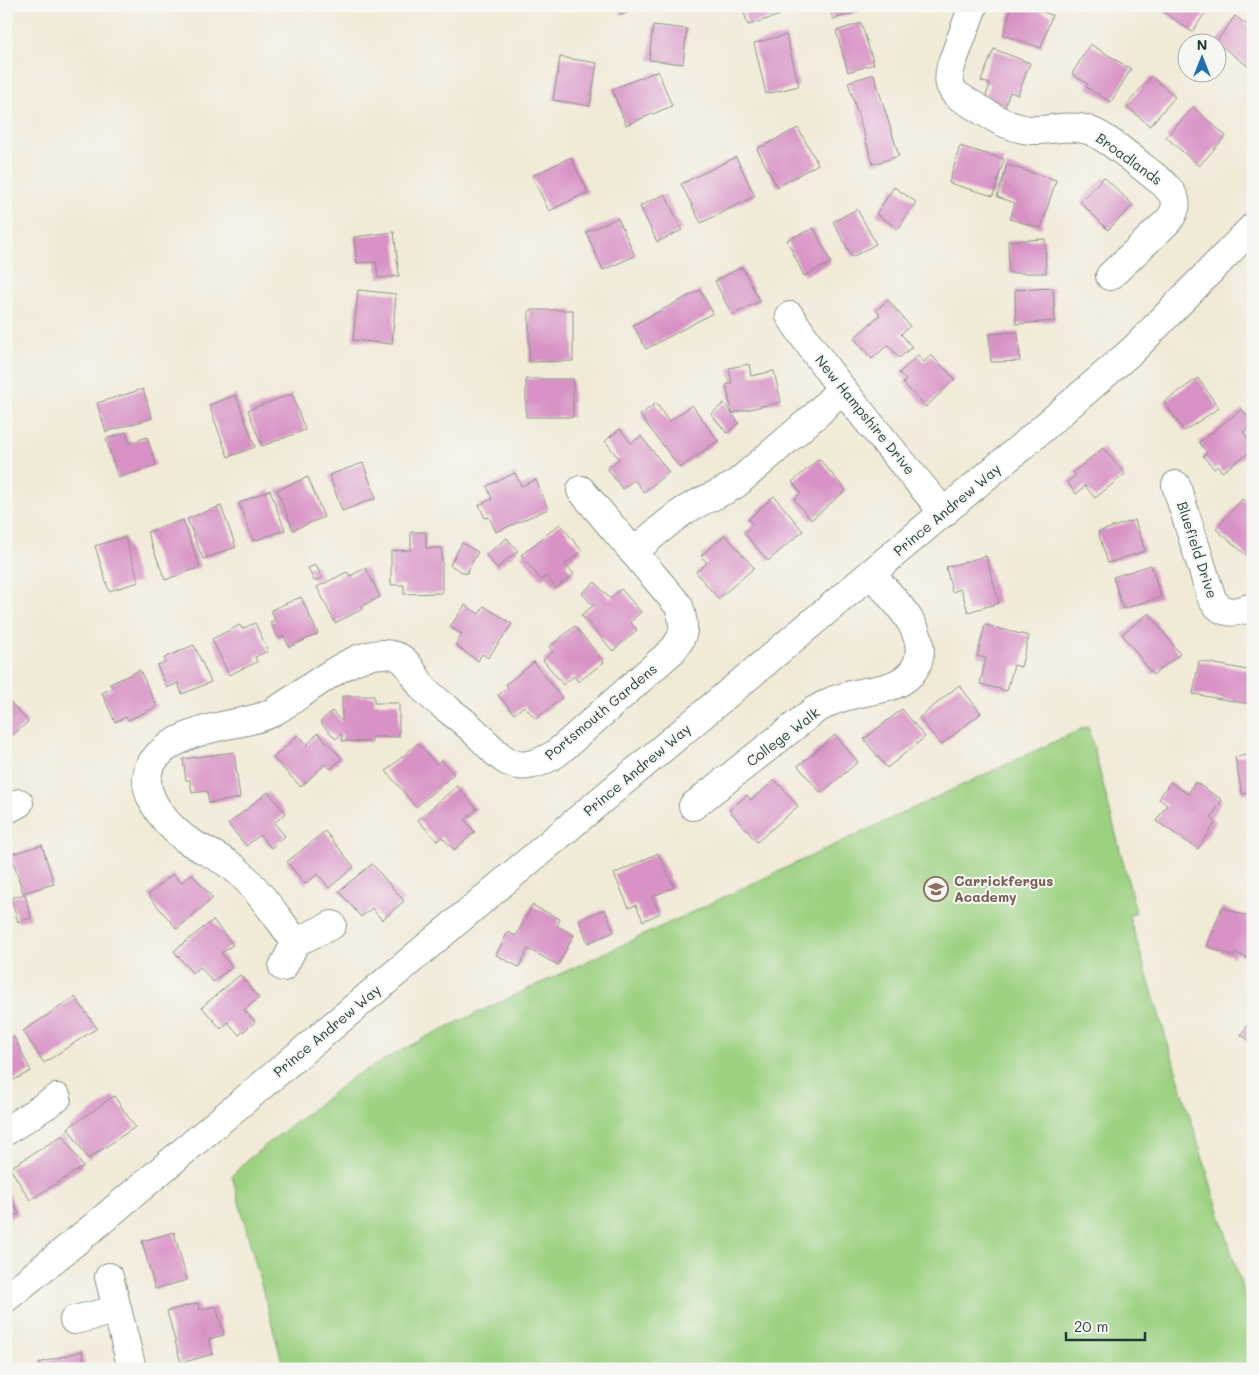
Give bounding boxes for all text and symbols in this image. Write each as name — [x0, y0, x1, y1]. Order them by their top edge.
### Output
north arrow — [1176, 32, 1226, 82]
text: N — [1197, 35, 1207, 54]
street label: Broadlands — [1092, 128, 1166, 189]
street label: New Hampshire Drive — [811, 351, 920, 479]
street label: Prince Andrew Way — [889, 459, 1004, 560]
street label: Bluefield Drive — [1173, 499, 1222, 601]
street label: Portsmouth Gardens — [541, 659, 661, 764]
street label: College Walk — [742, 703, 823, 770]
street label: Prince Andrew Way — [579, 719, 694, 820]
place label: Carrickfergus Academy — [954, 871, 1053, 906]
school or university icon: Carrickfergus Academy — [923, 876, 949, 902]
street label: Prince Andrew Way — [269, 980, 384, 1081]
scale bar — [1066, 1310, 1145, 1342]
text: 20 m — [1074, 1316, 1108, 1336]

